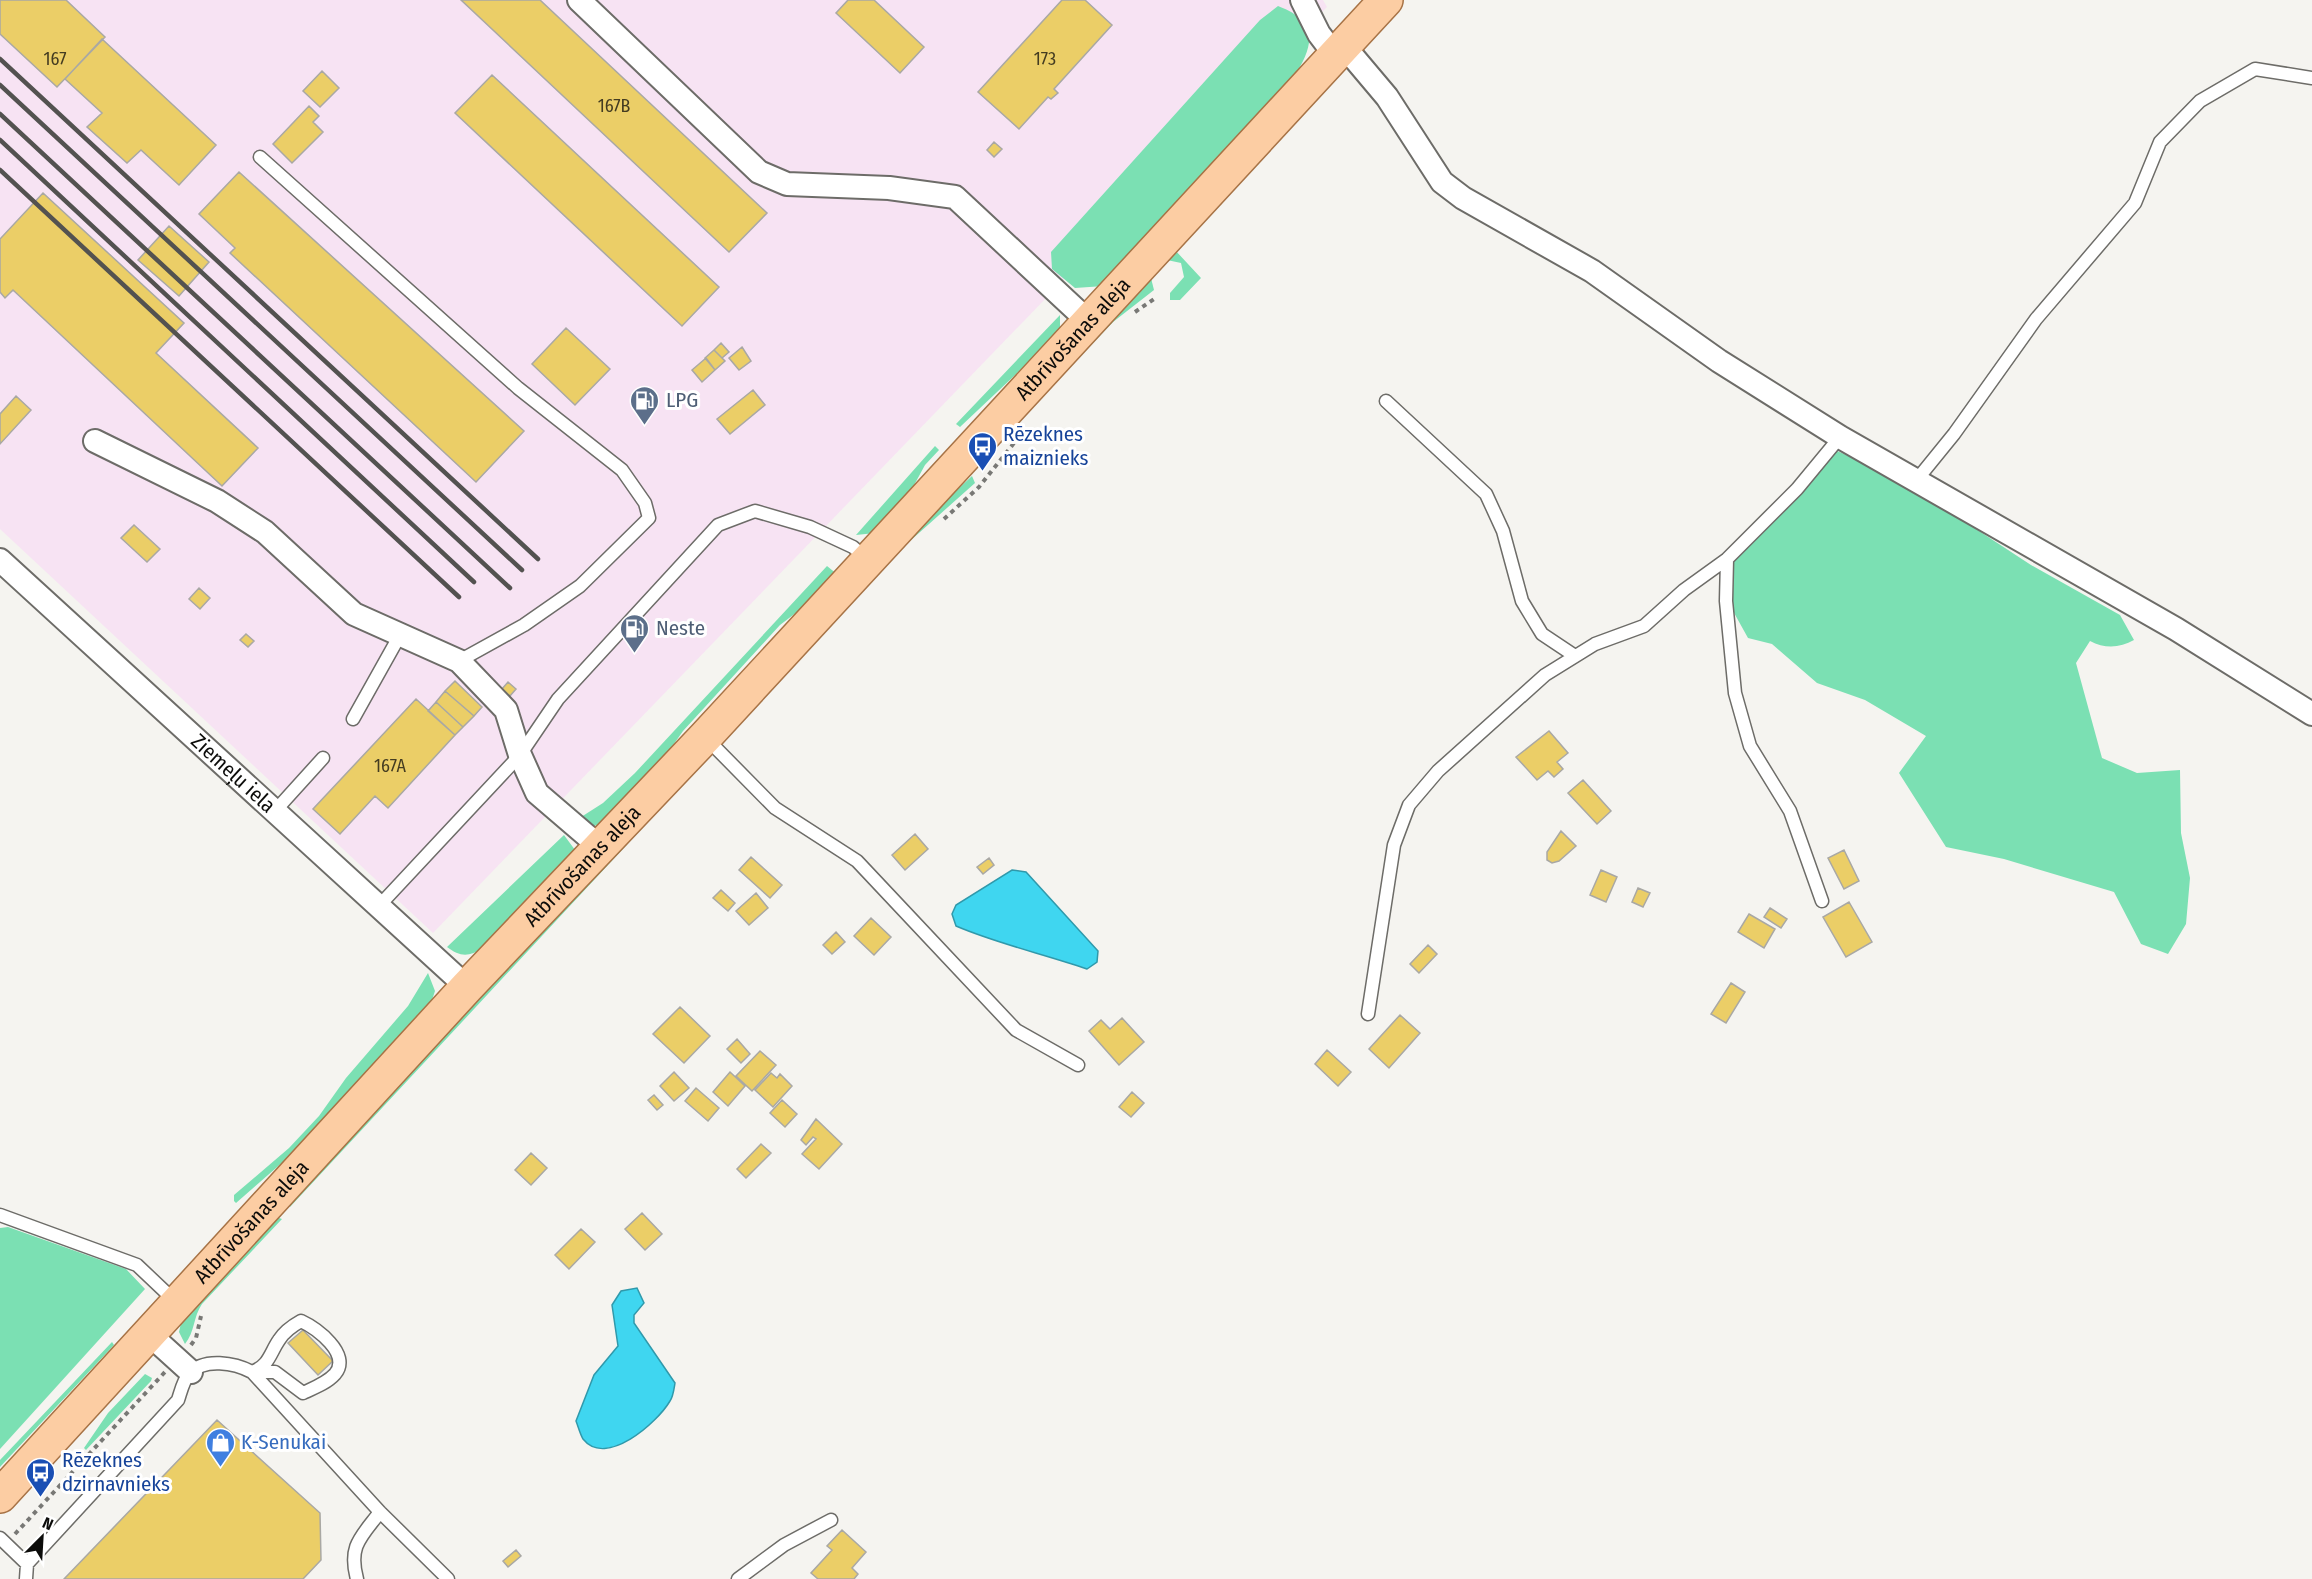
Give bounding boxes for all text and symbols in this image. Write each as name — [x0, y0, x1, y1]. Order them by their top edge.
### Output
house number: 167 — [44, 48, 66, 70]
house number: 173 — [1034, 48, 1056, 70]
house number: 167B — [598, 95, 631, 117]
street label: Atbrīvošanas aleja — [1010, 272, 1136, 406]
fuel station icon: LPG — [629, 384, 661, 426]
place label: LPG — [666, 387, 698, 413]
place label: Rēzeknes maiznieks — [1003, 421, 1088, 471]
bus stop icon: Rēzeknes maiznieks — [966, 430, 998, 472]
fuel station icon: Neste — [619, 612, 651, 654]
place label: Neste — [656, 615, 705, 641]
street label: Ziemeļu iela — [186, 728, 281, 818]
house number: 167A — [374, 755, 406, 777]
street label: Atbrīvošanas aleja — [518, 800, 646, 932]
street label: Atbrīvošanas aleja — [189, 1155, 314, 1289]
shop icon: K-Senukai — [204, 1426, 236, 1468]
place label: K-Senukai — [241, 1429, 326, 1455]
place label: Rēzeknes dzirnavnieks — [62, 1447, 170, 1497]
bus stop icon: Rēzeknes dzirnavnieks — [25, 1456, 57, 1498]
north arrow — [12, 1507, 72, 1567]
text: N — [40, 1513, 56, 1534]

